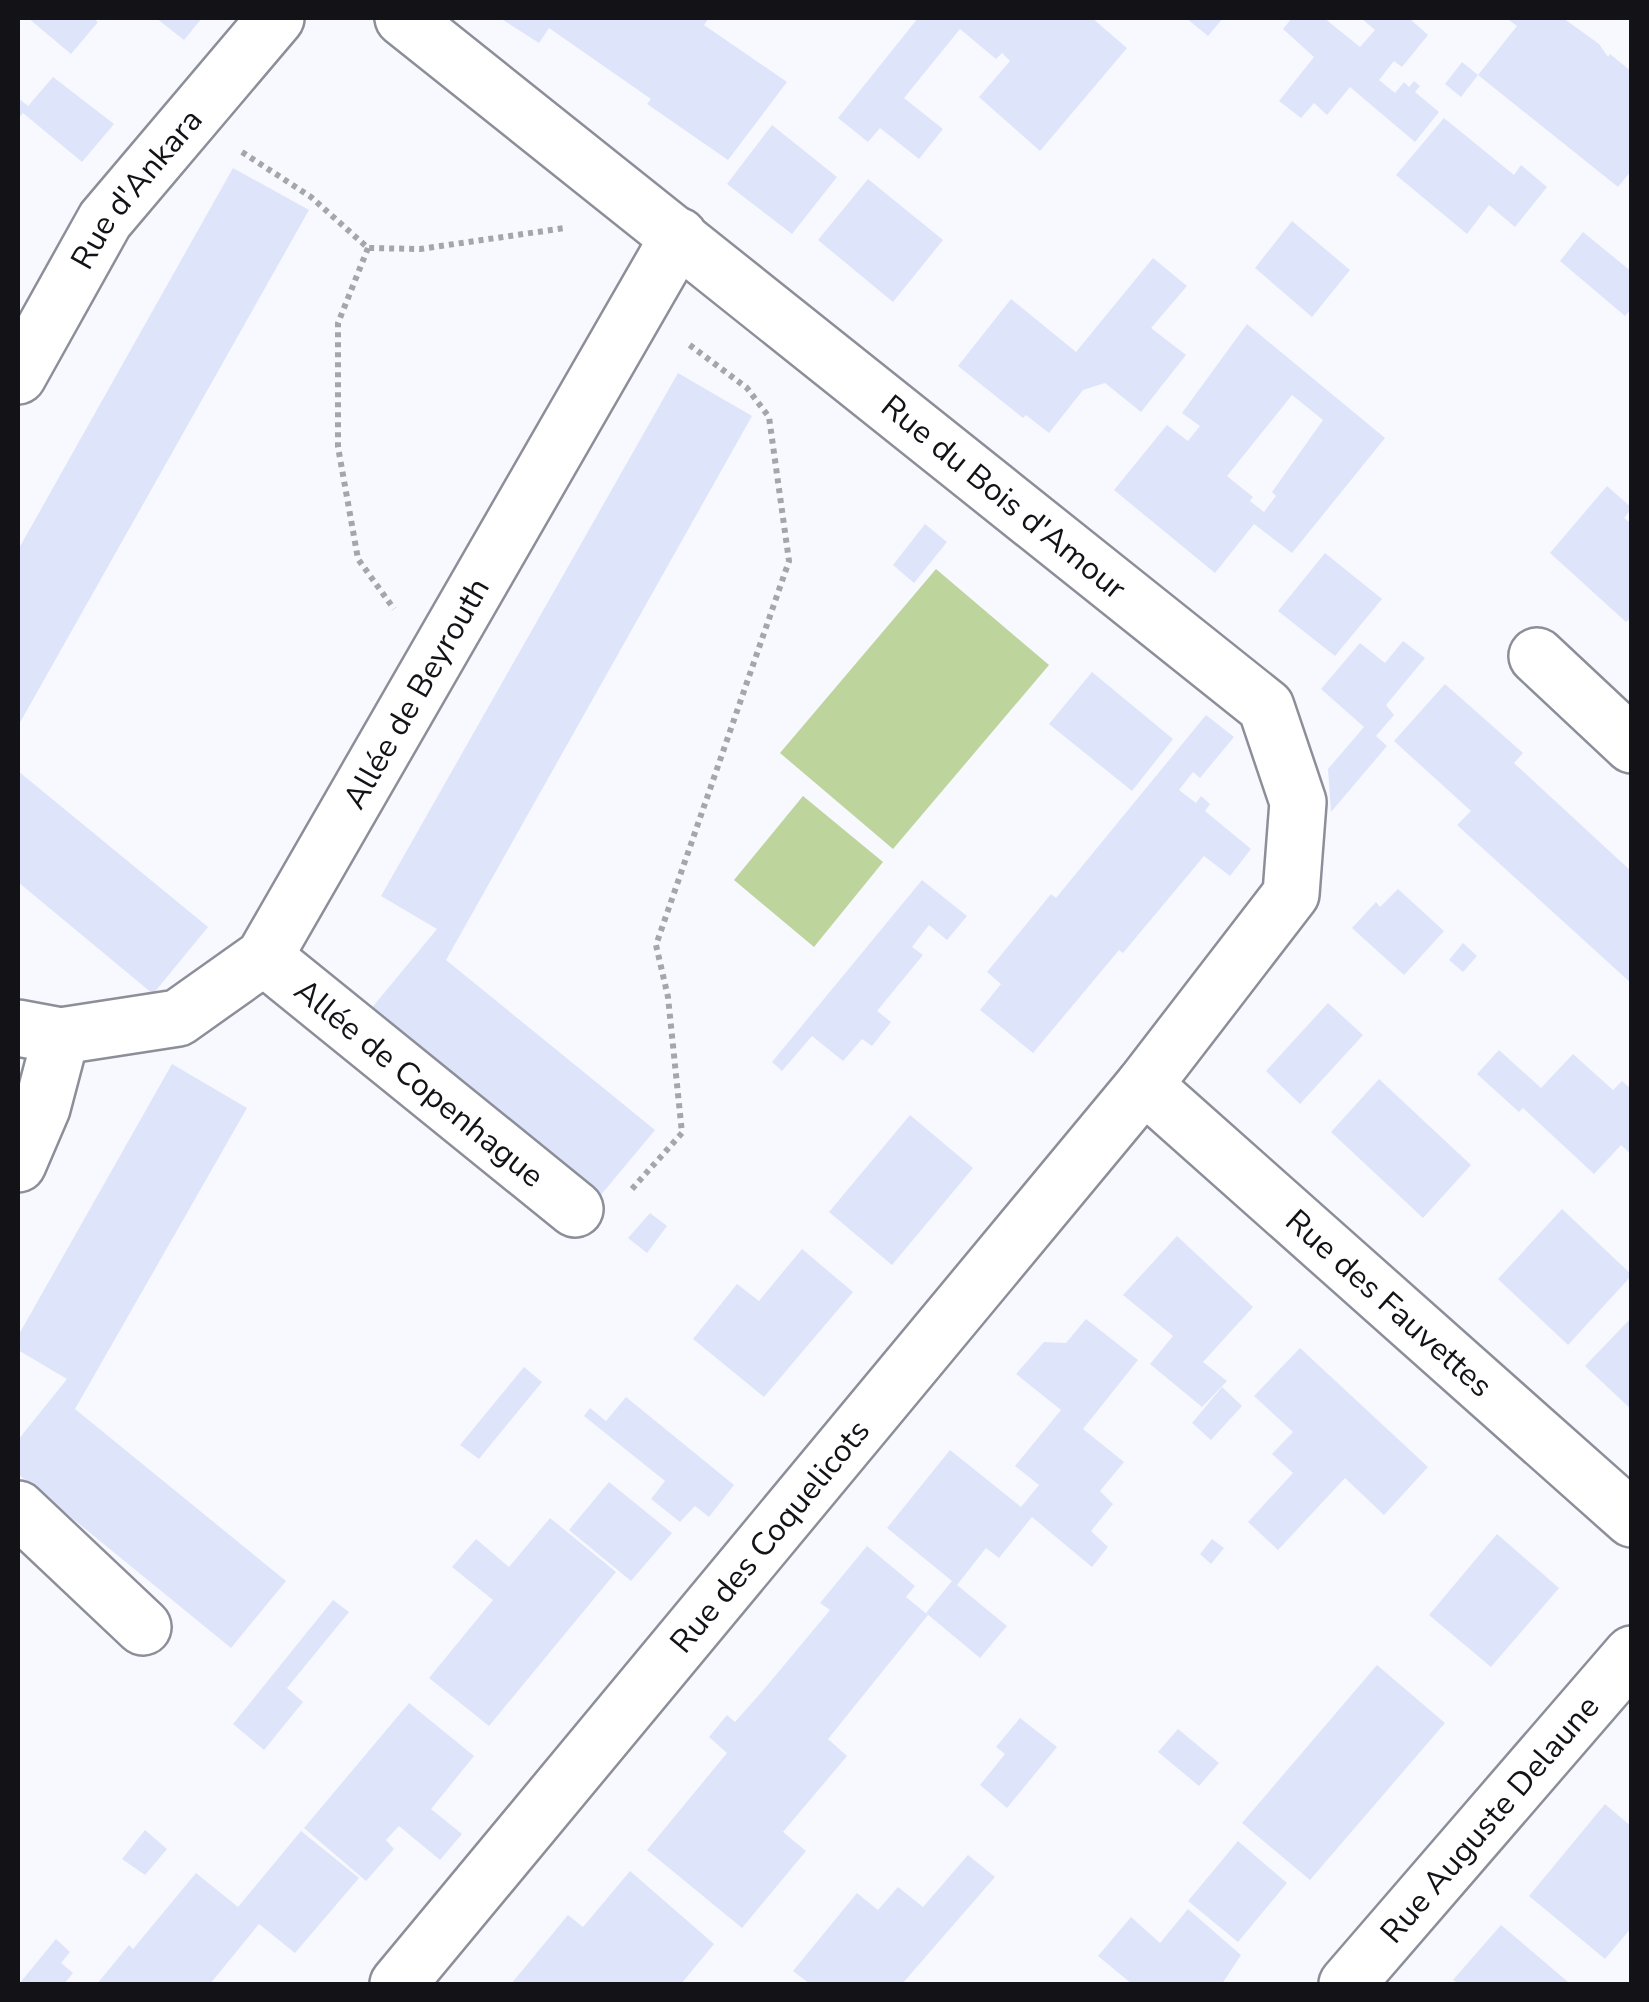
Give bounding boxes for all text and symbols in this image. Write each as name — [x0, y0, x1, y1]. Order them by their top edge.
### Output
street label: Rue d'Ankara — [61, 100, 212, 277]
street label: Rue du Bois d'Amour — [872, 385, 1136, 610]
street label: Allée de Beyrouth — [333, 570, 500, 817]
street label: Allée de Copenhague — [285, 969, 553, 1197]
street label: Rue des Fauvettes — [1276, 1200, 1501, 1407]
street label: Rue des Coquelicots — [660, 1411, 880, 1662]
street label: Rue Auguste Delaune — [1371, 1686, 1609, 1952]

